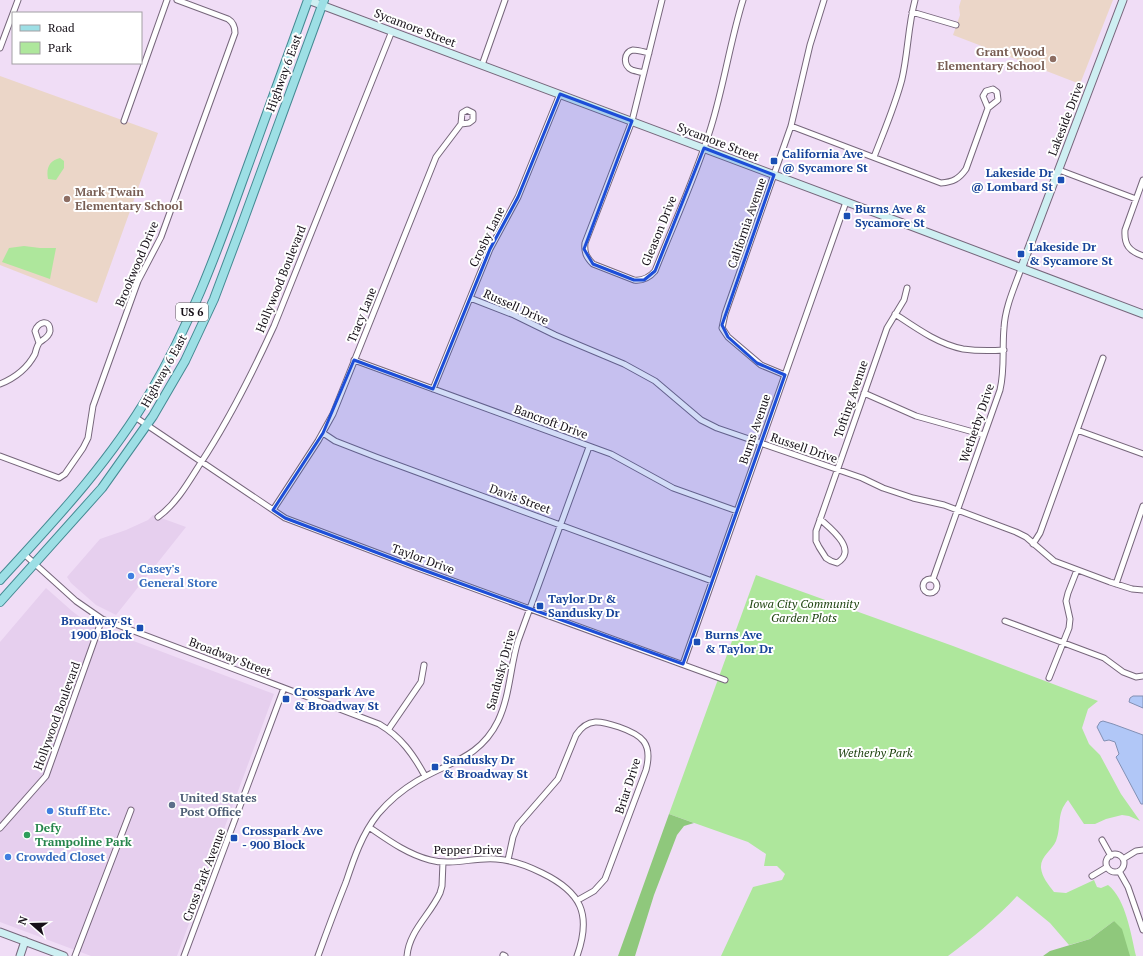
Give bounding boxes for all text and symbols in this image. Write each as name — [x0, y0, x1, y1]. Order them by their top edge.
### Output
street label: Sycamore Street — [372, 5, 459, 50]
legend — [12, 12, 142, 64]
text: Road — [48, 20, 75, 35]
street label: Highway 6 East — [263, 31, 305, 114]
text: Park — [48, 40, 73, 55]
place label: Grant Wood Elementary School — [937, 44, 1046, 73]
marker: Grant Wood Elementary School — [1048, 54, 1058, 64]
street label: Lakeside Drive — [1045, 80, 1086, 158]
street label: Sycamore Street — [675, 119, 762, 164]
place label: California Ave @ Sycamore St — [782, 146, 868, 175]
marker: California Ave @ Sycamore St — [769, 156, 779, 166]
place label: Lakeside Dr @ Lombard St — [971, 165, 1054, 194]
marker: Lakeside Dr @ Lombard St — [1056, 175, 1066, 185]
street label: California Avenue — [724, 176, 769, 270]
place label: Mark Twain Elementary School — [75, 184, 183, 213]
street label: Gleason Drive — [638, 193, 679, 268]
marker: Mark Twain Elementary School — [62, 194, 72, 204]
place label: Burns Ave & Sycamore St — [855, 201, 927, 230]
street label: Crosby Lane — [466, 204, 508, 269]
marker: Burns Ave & Sycamore St — [842, 211, 852, 221]
street label: Brookwood Drive — [112, 219, 161, 309]
street label: Hollywood Boulevard — [252, 223, 309, 335]
place label: Lakeside Dr & Sycamore St — [1029, 239, 1113, 268]
marker: Lakeside Dr & Sycamore St — [1016, 249, 1026, 259]
street label: Tracy Lane — [344, 285, 379, 345]
street label: Russell Drive — [481, 286, 551, 328]
road number: US 6 — [176, 303, 208, 321]
street label: Highway 6 East — [137, 331, 190, 410]
street label: Tofting Avenue — [830, 358, 871, 439]
street label: Wetherby Drive — [956, 381, 997, 464]
street label: Burns Avenue — [736, 392, 774, 466]
street label: Bancroft Drive — [512, 401, 590, 442]
street label: Russell Drive — [769, 429, 840, 466]
street label: Davis Street — [487, 480, 553, 517]
street label: Taylor Drive — [390, 540, 457, 577]
place label: Casey's General Store — [139, 561, 218, 590]
marker: Casey's General Store — [126, 571, 136, 581]
place label: Taylor Dr & Sandusky Dr — [548, 591, 621, 620]
park label: Iowa City Community Garden Plots — [748, 596, 859, 625]
marker: Taylor Dr & Sandusky Dr — [535, 601, 545, 611]
place label: Broadway St 1900 Block — [61, 613, 132, 642]
marker: Broadway St 1900 Block — [135, 623, 145, 633]
place label: Burns Ave & Taylor Dr — [705, 627, 774, 656]
street label: Sandusky Drive — [483, 628, 518, 711]
street label: Broadway Street — [187, 634, 274, 679]
marker: Burns Ave & Taylor Dr — [692, 637, 702, 647]
street label: Hollywood Boulevard — [30, 659, 83, 772]
place label: Crosspark Ave & Broadway St — [294, 684, 379, 713]
marker: Crosspark Ave & Broadway St — [281, 694, 291, 704]
park label: Wetherby Park — [837, 745, 913, 760]
place label: Sandusky Dr & Broadway St — [443, 752, 528, 781]
street label: Briar Drive — [611, 756, 644, 816]
marker: Sandusky Dr & Broadway St — [430, 762, 440, 772]
place label: United States Post Office — [180, 790, 257, 819]
marker: United States Post Office — [167, 800, 177, 810]
place label: Stuff Etc. — [58, 803, 111, 818]
marker: Stuff Etc. — [45, 806, 55, 816]
place label: Defy Trampoline Park — [35, 820, 132, 849]
place label: Crosspark Ave - 900 Block — [242, 823, 323, 852]
street label: Cross Park Avenue — [179, 826, 228, 923]
marker: Defy Trampoline Park — [22, 830, 32, 840]
marker: Crosspark Ave - 900 Block — [229, 833, 239, 843]
street label: Pepper Drive — [434, 842, 502, 857]
place label: Crowded Closet — [16, 849, 105, 864]
marker: Crowded Closet — [3, 852, 13, 862]
north arrow — [12, 904, 52, 944]
text: N — [15, 914, 31, 927]

